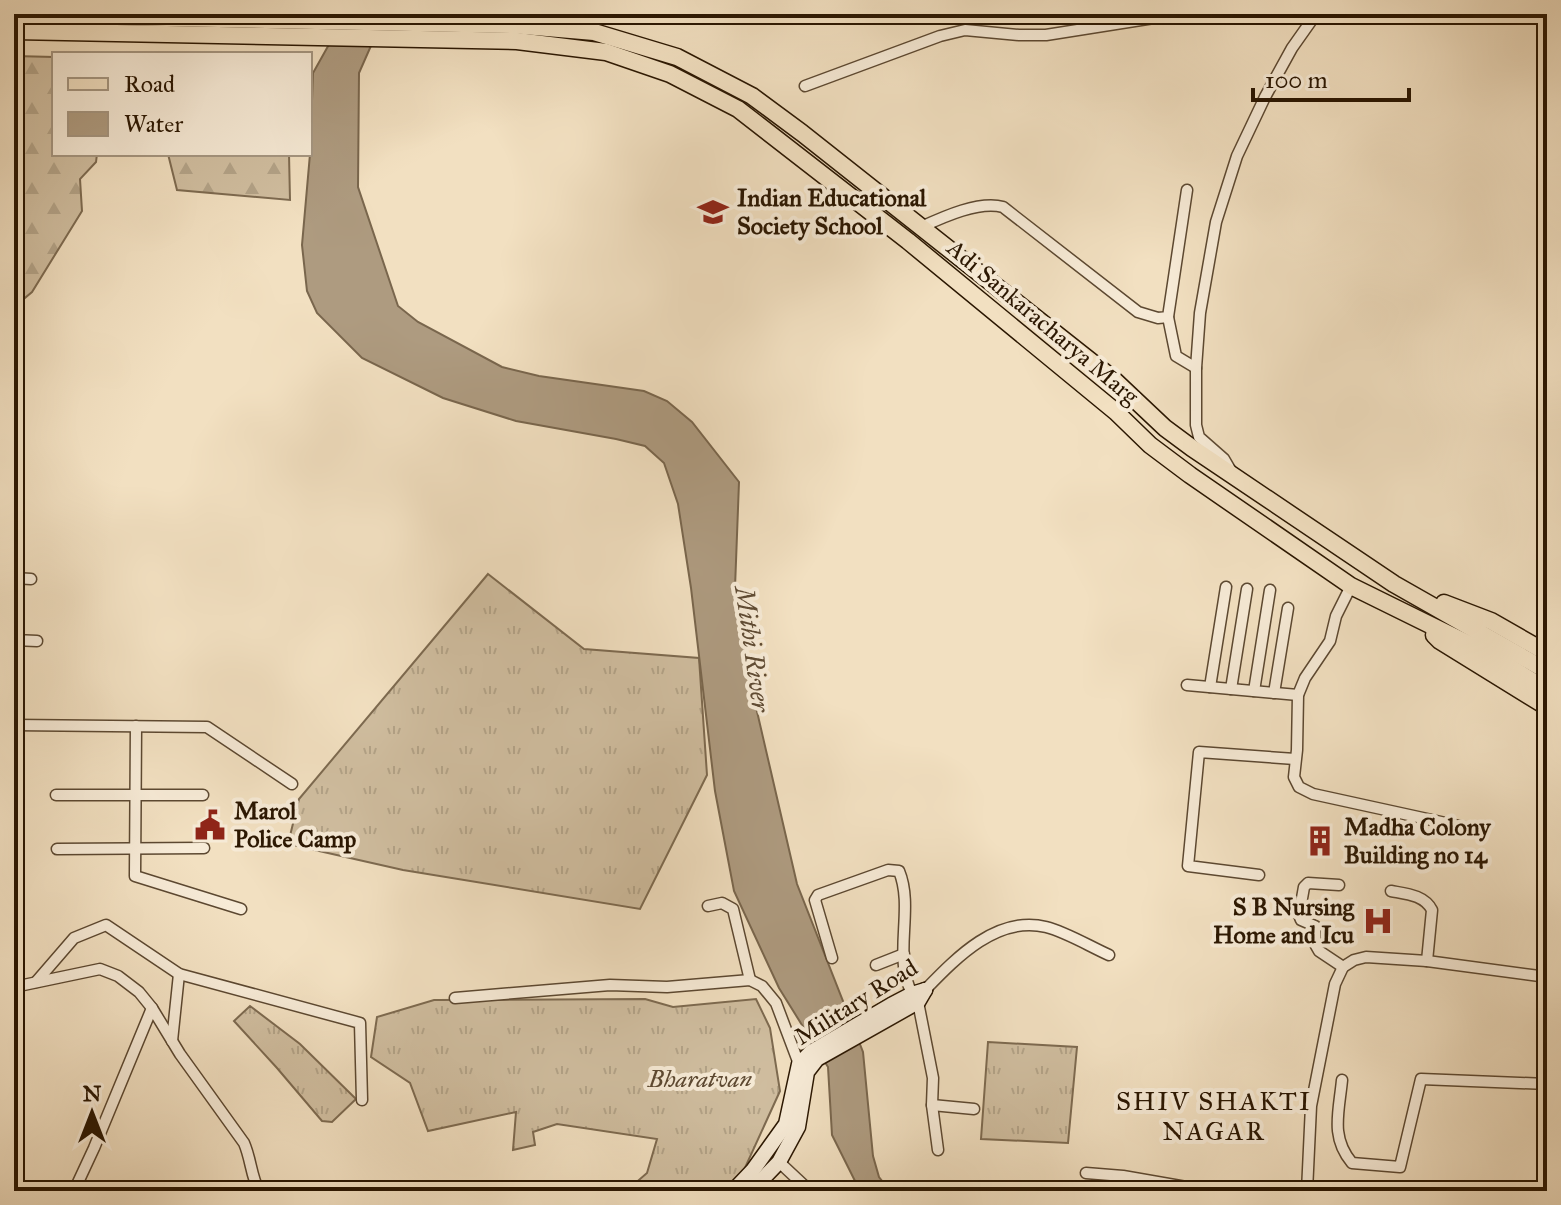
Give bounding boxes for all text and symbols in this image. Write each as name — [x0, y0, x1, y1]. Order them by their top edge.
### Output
legend — [52, 52, 312, 156]
scale bar — [1253, 52, 1409, 102]
text: 100 m — [1265, 65, 1328, 95]
text: Road — [124, 69, 175, 99]
text: Water — [124, 109, 183, 139]
place label: Indian Educational Society School — [737, 183, 927, 241]
school or university icon: Indian Educational Society School — [696, 195, 730, 229]
street label: Adi Sankaracharya Marg — [940, 232, 1146, 412]
water label: Mithi River — [728, 581, 778, 715]
place label: Marol Police Camp — [234, 796, 356, 854]
public building icon: Marol Police Camp — [193, 808, 227, 842]
place label: Madha Colony Building no 14 — [1344, 812, 1492, 870]
building icon: Madha Colony Building no 14 — [1303, 824, 1337, 858]
place label: S B Nursing Home and Icu — [1213, 892, 1355, 950]
hospital icon: S B Nursing Home and Icu — [1361, 904, 1395, 938]
street label: Military Road — [789, 952, 923, 1052]
park label: Bharatvan — [647, 1064, 752, 1094]
north arrow — [52, 1073, 132, 1153]
text: N — [83, 1080, 102, 1107]
district label: SHIV SHAKTI NAGAR — [1116, 1085, 1312, 1147]

